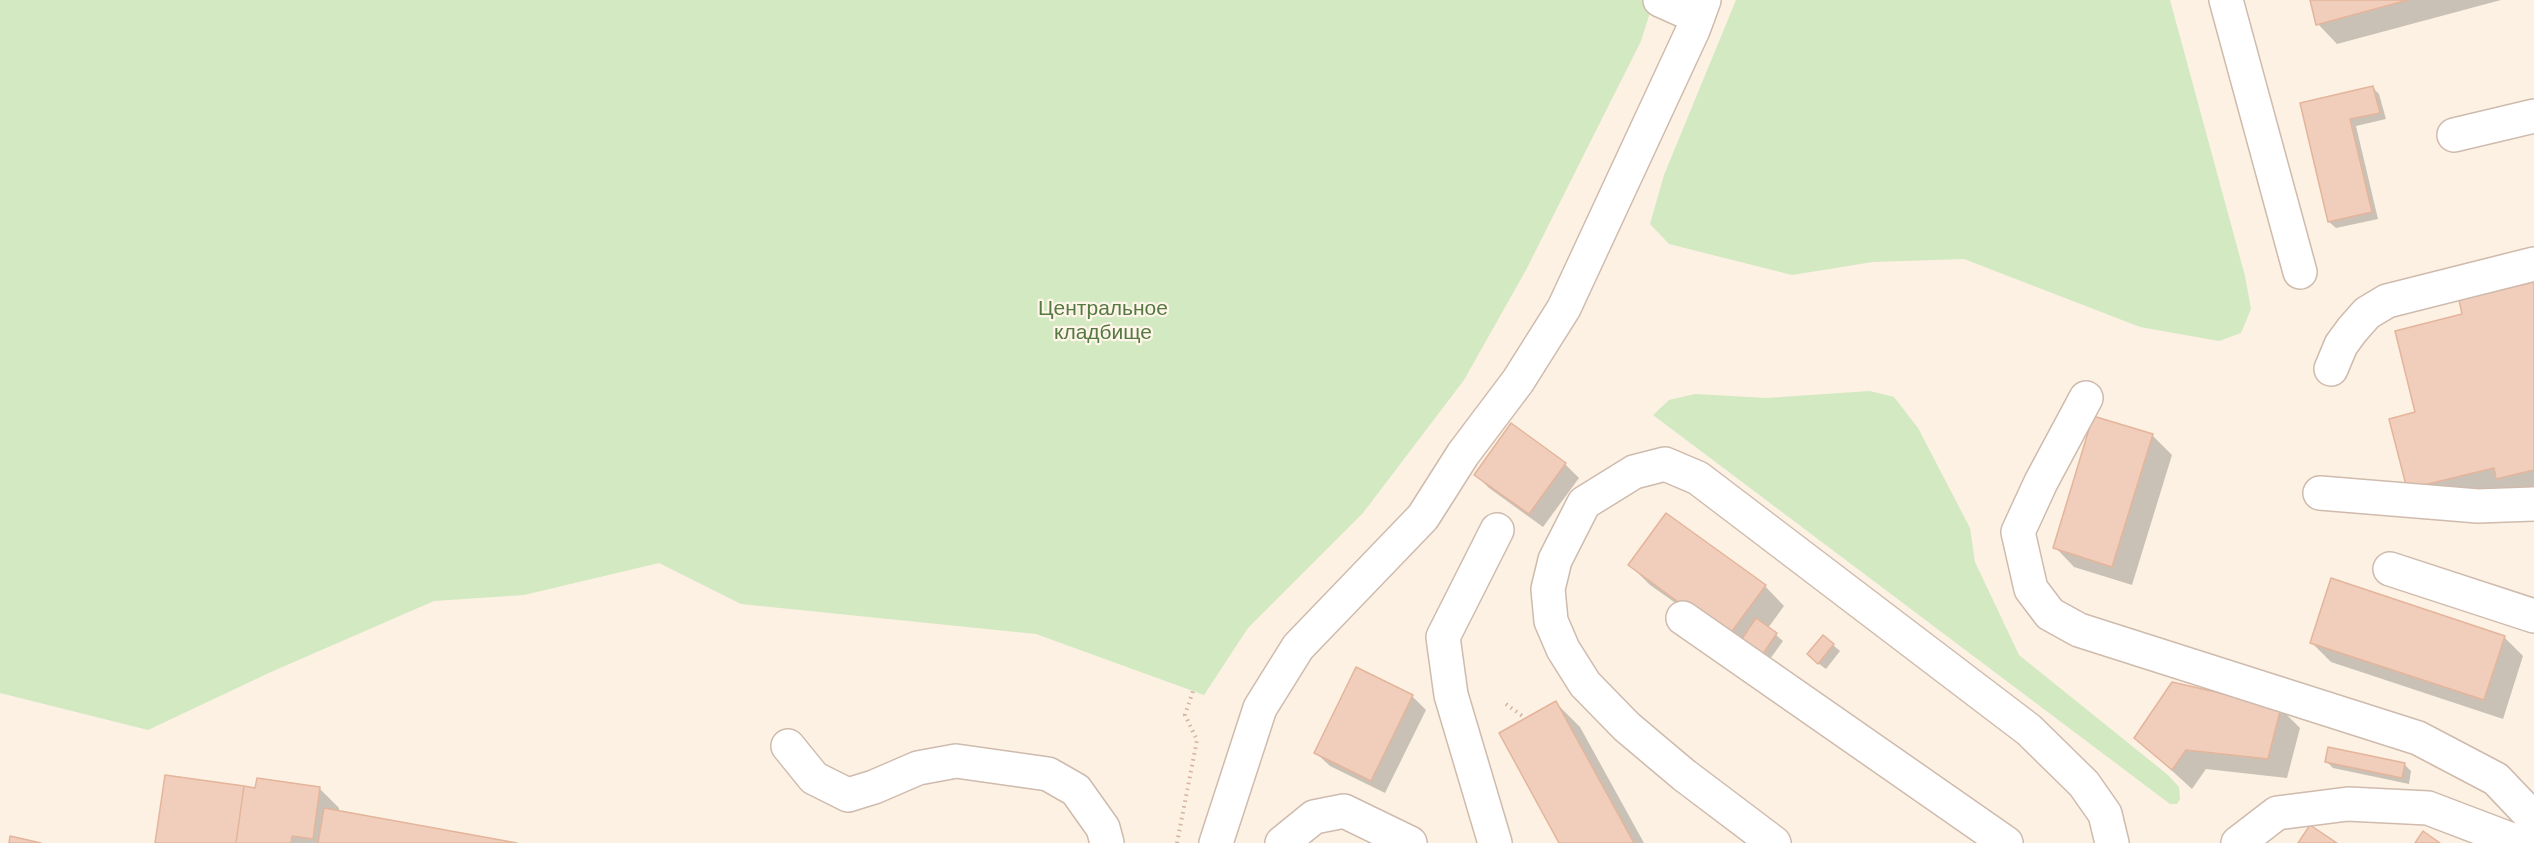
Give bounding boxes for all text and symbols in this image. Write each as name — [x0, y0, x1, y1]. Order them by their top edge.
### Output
park label: Центральное кладбище — [1038, 295, 1168, 345]

